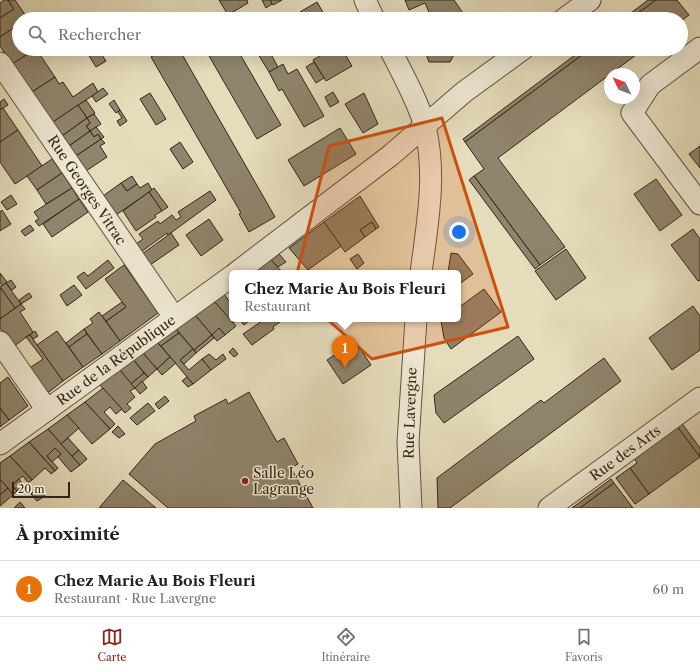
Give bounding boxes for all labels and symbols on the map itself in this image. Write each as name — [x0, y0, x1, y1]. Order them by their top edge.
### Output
north arrow — [604, 68, 640, 104]
street label: Rue Georges Vitrac — [44, 132, 130, 248]
your location — [449, 222, 469, 242]
street label: Rue de la République — [53, 311, 179, 409]
pin: 1 — [332, 335, 358, 368]
street label: Rue Lavergne — [399, 367, 421, 459]
street label: Rue des Arts — [586, 421, 664, 485]
place label: Salle Léo Lagrange — [253, 464, 314, 498]
marker: Salle Léo Lagrange — [240, 476, 250, 486]
scale bar — [12, 480, 70, 499]

